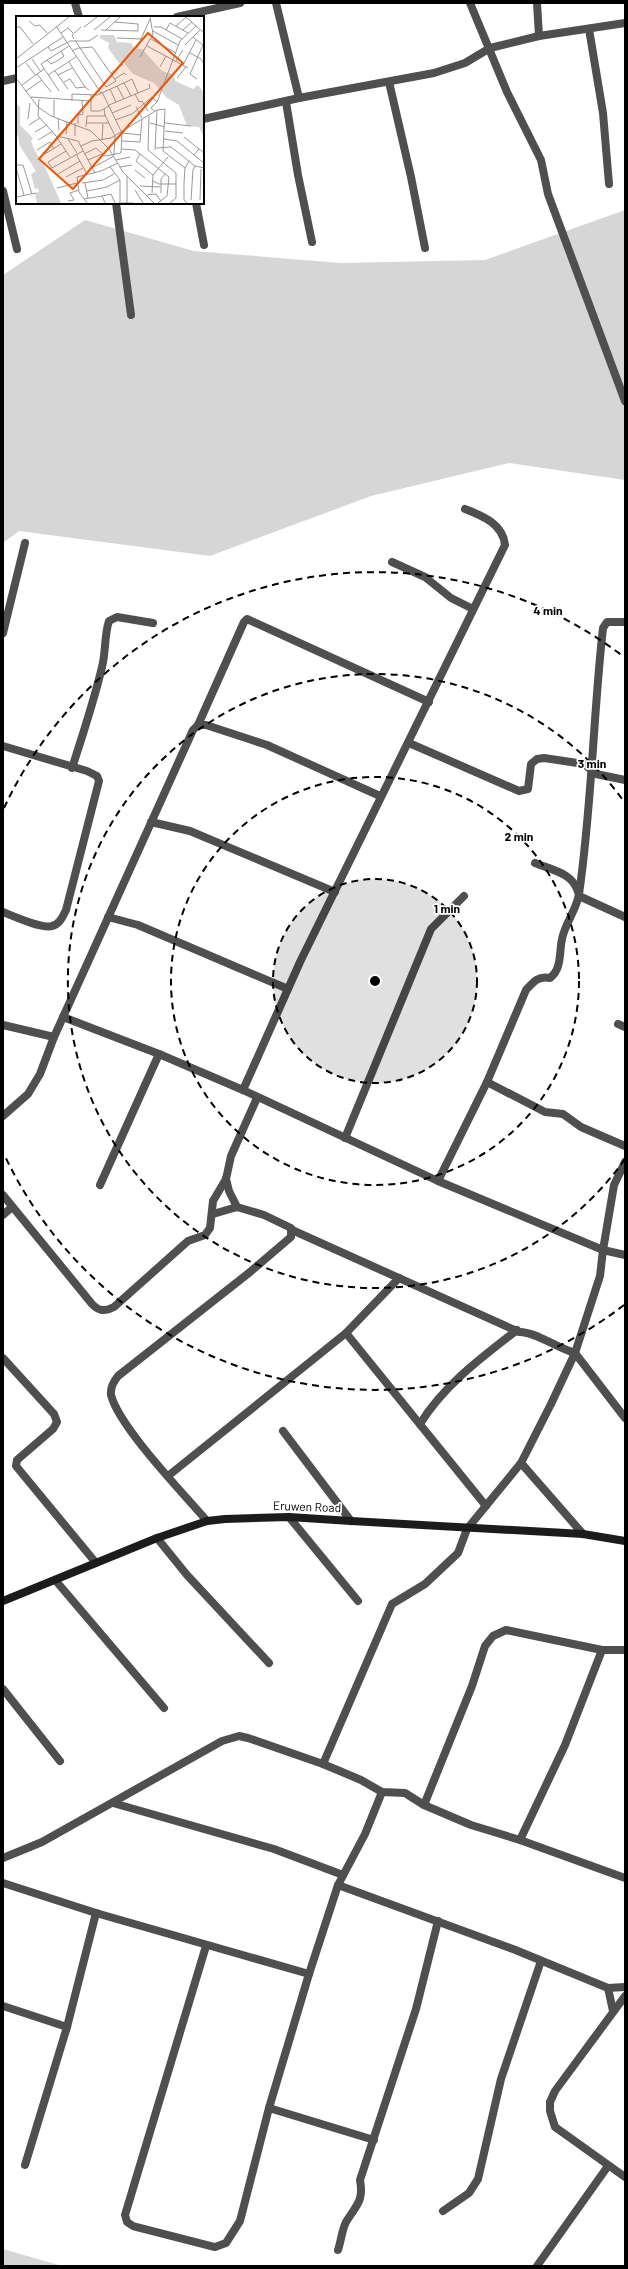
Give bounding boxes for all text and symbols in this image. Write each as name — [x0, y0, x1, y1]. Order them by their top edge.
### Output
inset map — [16, 16, 204, 204]
text: 4 min — [533, 603, 563, 617]
text: 3 min — [578, 756, 606, 770]
text: 2 min — [505, 829, 533, 843]
text: 1 min — [434, 901, 460, 915]
centre of rings — [368, 974, 382, 988]
street label: Eruwen Road — [273, 1498, 341, 1514]

